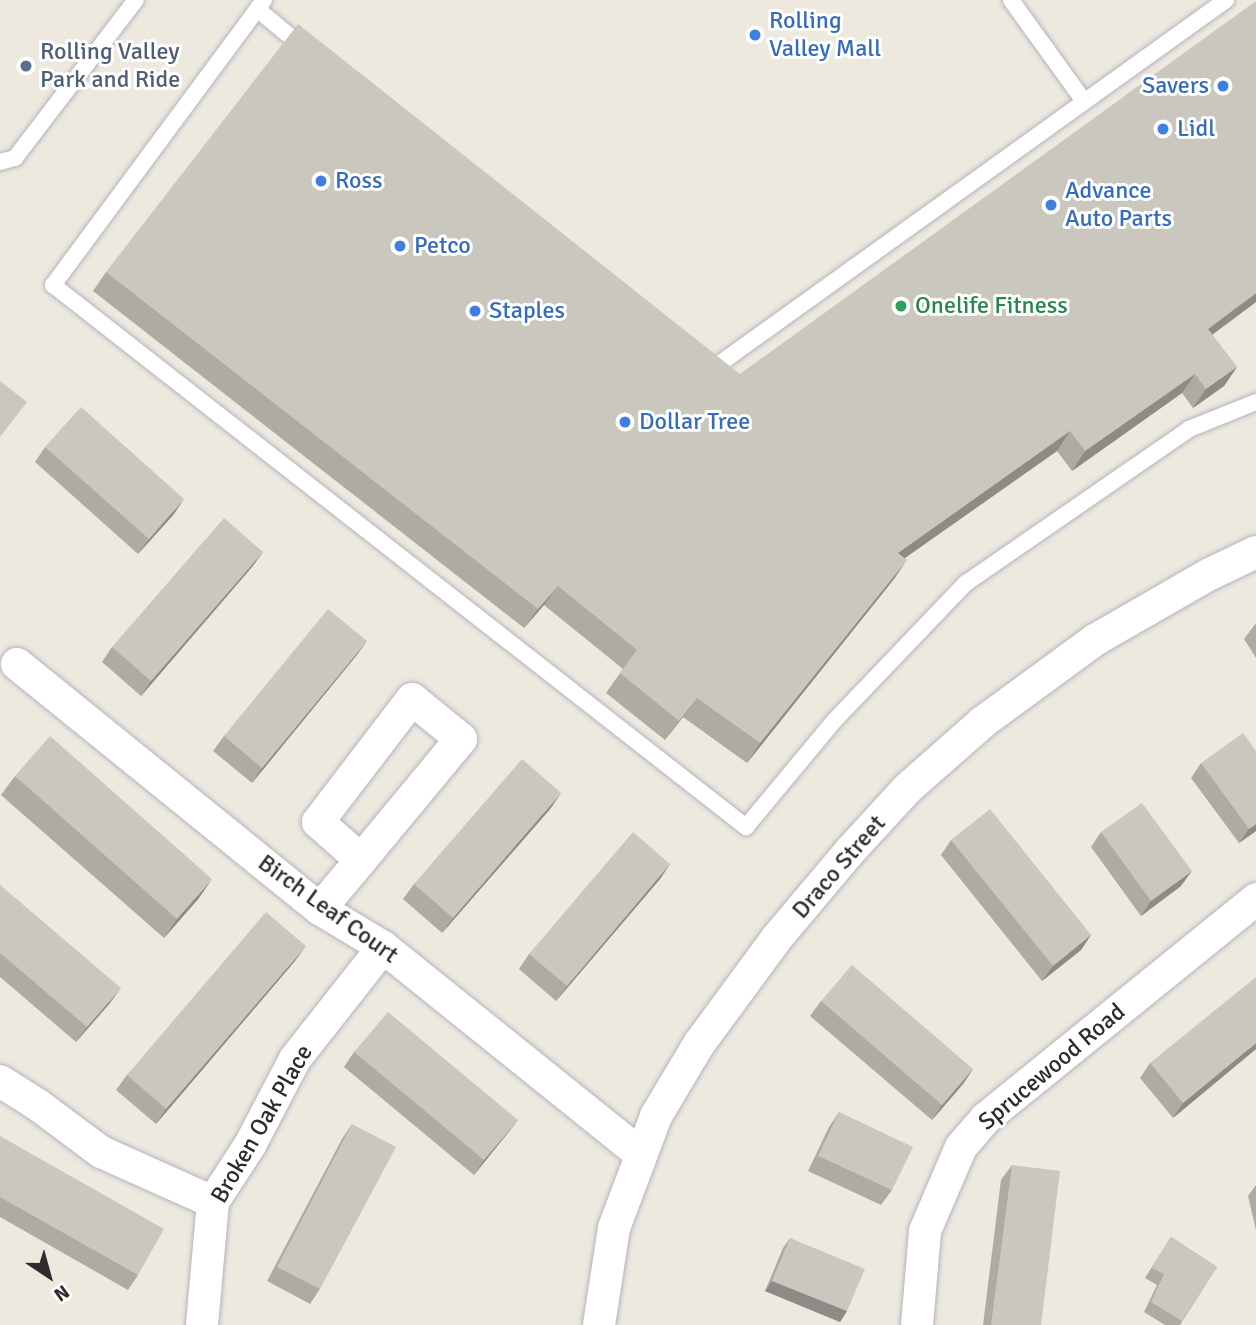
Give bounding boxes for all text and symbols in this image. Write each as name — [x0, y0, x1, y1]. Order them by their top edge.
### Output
place label: Rolling Valley Mall — [769, 7, 881, 63]
marker: Rolling Valley Mall — [747, 27, 763, 43]
place label: Rolling Valley Park and Ride — [40, 38, 180, 94]
marker: Rolling Valley Park and Ride — [18, 58, 34, 74]
place label: Savers — [1142, 72, 1209, 100]
marker: Savers — [1215, 78, 1231, 94]
place label: Lidl — [1177, 115, 1215, 143]
marker: Lidl — [1155, 121, 1171, 137]
place label: Ross — [335, 167, 383, 195]
marker: Ross — [313, 173, 329, 189]
place label: Advance Auto Parts — [1065, 177, 1172, 233]
marker: Advance Auto Parts — [1043, 197, 1059, 213]
place label: Petco — [414, 232, 471, 260]
marker: Petco — [392, 238, 408, 254]
place label: Onelife Fitness — [915, 292, 1068, 320]
place label: Staples — [489, 297, 565, 325]
marker: Onelife Fitness — [893, 298, 909, 314]
marker: Staples — [467, 303, 483, 319]
place label: Dollar Tree — [639, 408, 750, 436]
marker: Dollar Tree — [617, 414, 633, 430]
street label: Draco Street — [786, 809, 892, 925]
street label: Birch Leaf Court — [252, 849, 404, 969]
street label: Sprucewood Road — [973, 997, 1131, 1137]
street label: Broken Oak Place — [205, 1040, 319, 1208]
north arrow — [14, 1241, 84, 1311]
text: N — [49, 1279, 74, 1307]

